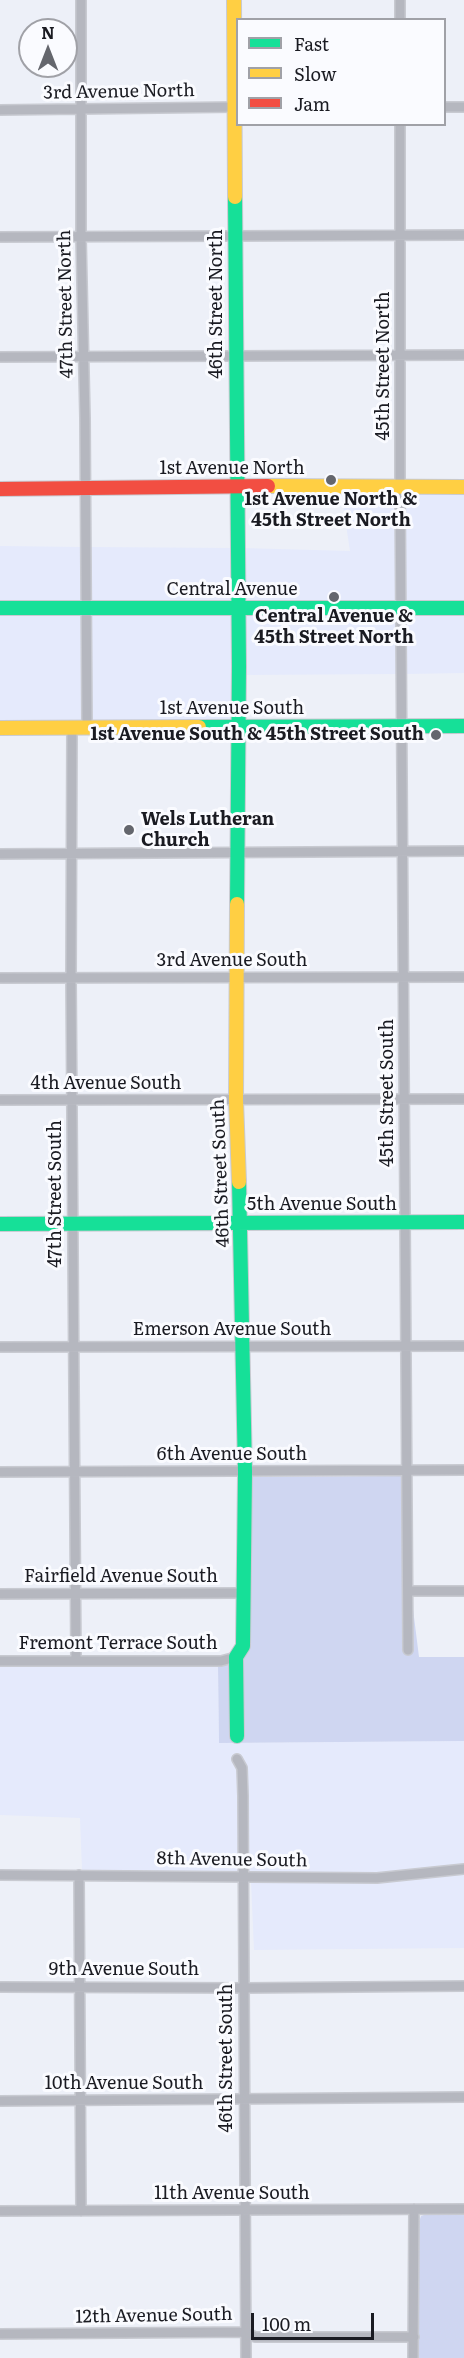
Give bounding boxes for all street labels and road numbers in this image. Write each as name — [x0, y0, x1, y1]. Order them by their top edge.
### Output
street label: 3rd Avenue North — [43, 80, 195, 104]
street label: 46th Street North — [206, 229, 228, 379]
street label: 47th Street North — [54, 230, 78, 378]
street label: 45th Street North — [373, 291, 395, 441]
street label: 1st Avenue North — [159, 458, 305, 480]
street label: Central Avenue — [166, 579, 298, 601]
street label: 1st Avenue South — [160, 698, 304, 720]
street label: 3rd Avenue South — [157, 950, 307, 972]
street label: 45th Street South — [377, 1019, 399, 1167]
street label: 4th Avenue South — [31, 1073, 181, 1095]
street label: 46th Street South — [208, 1098, 234, 1248]
street label: 47th Street South — [45, 1120, 67, 1268]
street label: 5th Avenue South — [247, 1194, 397, 1216]
street label: Emerson Avenue South — [133, 1319, 331, 1341]
street label: 6th Avenue South — [157, 1444, 307, 1466]
street label: Fairfield Avenue South — [24, 1566, 218, 1588]
street label: Fremont Terrace South — [18, 1633, 218, 1655]
street label: 8th Avenue South — [156, 1848, 308, 1872]
street label: 9th Avenue South — [49, 1959, 199, 1981]
street label: 46th Street South — [216, 1984, 238, 2132]
street label: 10th Avenue South — [45, 2073, 203, 2095]
street label: 11th Avenue South — [154, 2183, 310, 2205]
street label: 12th Avenue South — [75, 2304, 233, 2328]

